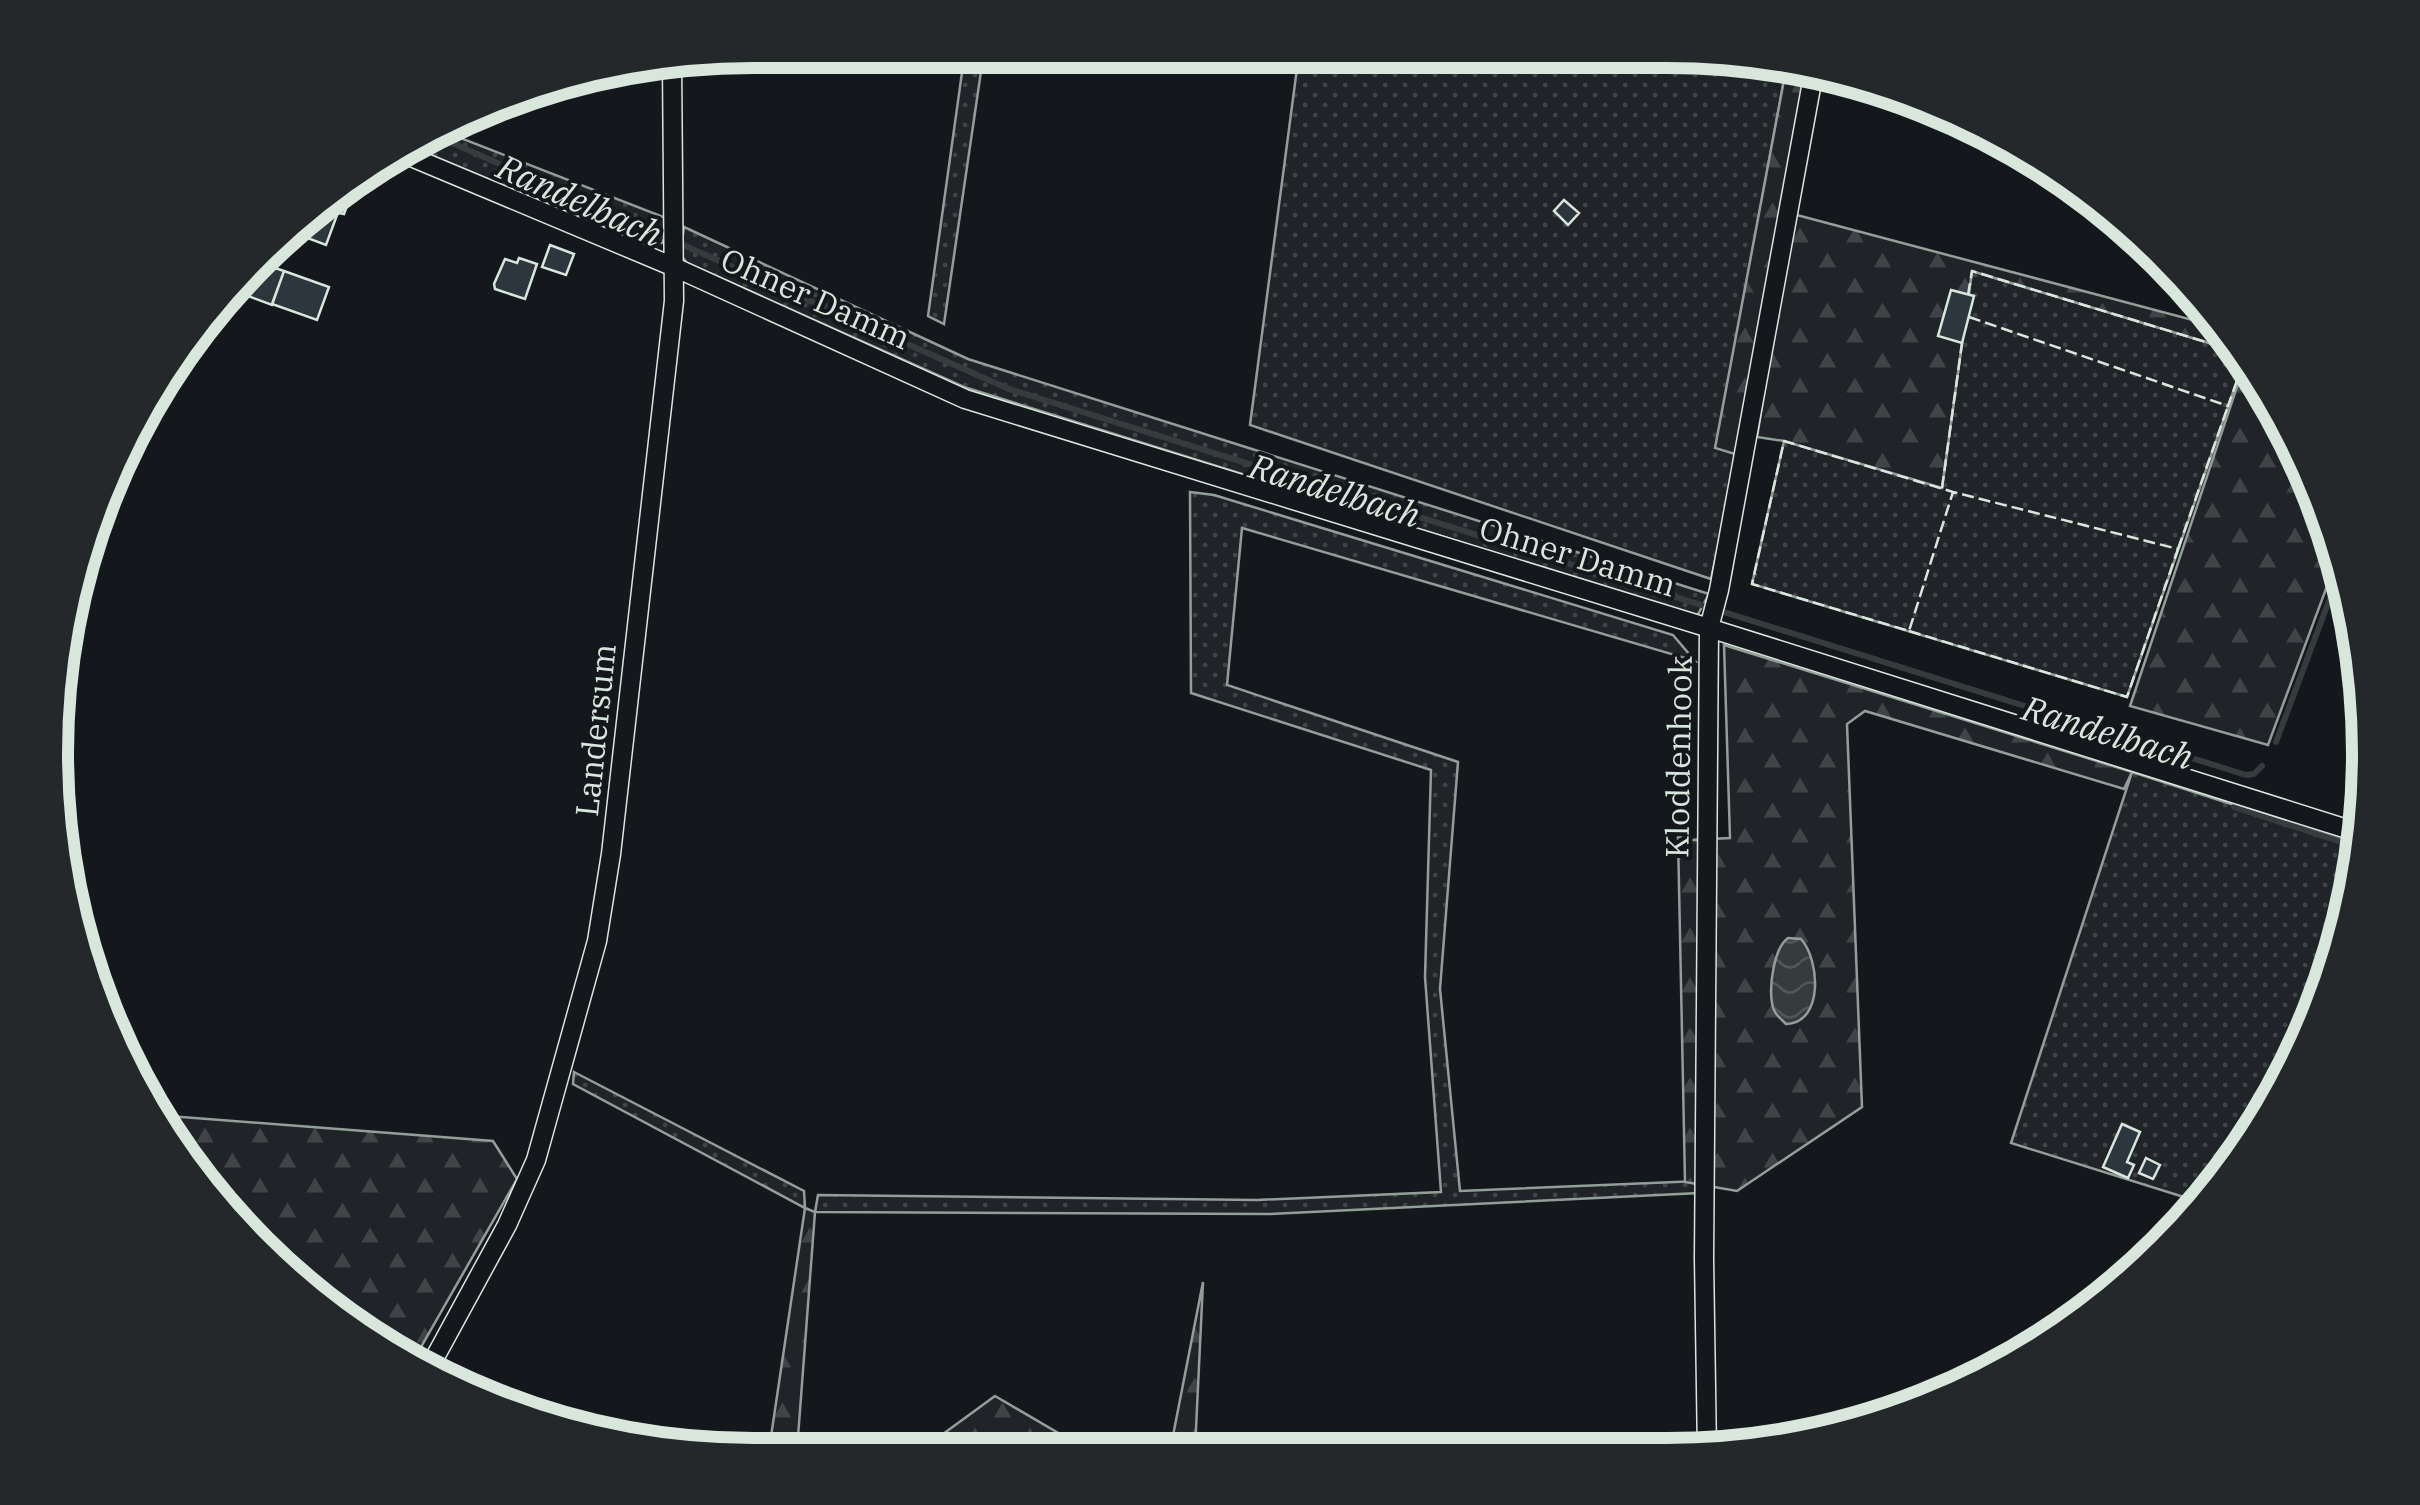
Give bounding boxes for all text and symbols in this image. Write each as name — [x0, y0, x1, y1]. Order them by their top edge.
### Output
water label: Randelbach — [489, 143, 670, 257]
street label: Ohner Damm — [715, 238, 917, 358]
water label: Randelbach — [1243, 442, 1426, 538]
street label: Ohner Damm — [1475, 506, 1681, 606]
street label: Landersum — [565, 641, 625, 819]
street label: Kloddenhook — [1655, 655, 1701, 858]
water label: Randelbach — [2016, 684, 2199, 780]

